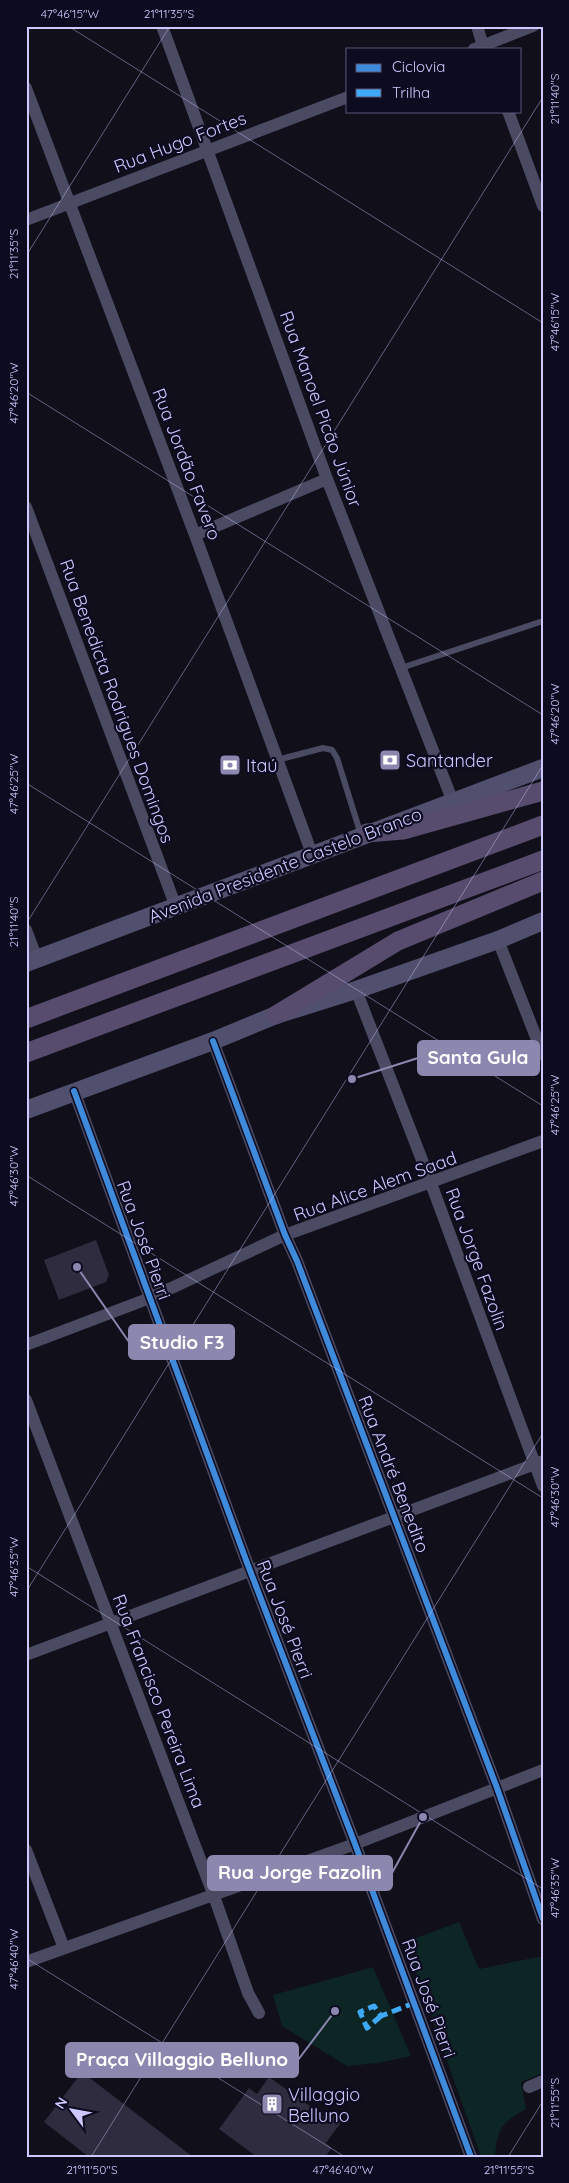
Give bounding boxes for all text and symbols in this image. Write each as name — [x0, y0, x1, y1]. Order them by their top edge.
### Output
text: 47°46'15"W — [41, 6, 100, 21]
text: 21°11'35"S — [144, 6, 194, 21]
legend — [346, 48, 522, 112]
text: Ciclovia — [392, 57, 445, 76]
text: 21°11'40"S — [547, 73, 562, 125]
text: Trilha — [392, 83, 430, 102]
street label: Rua Hugo Fortes — [111, 106, 249, 178]
text: 21°11'35"S — [6, 229, 21, 279]
text: 47°46'15"W — [547, 292, 562, 351]
street label: Rua Manoel Picão Júnior — [275, 308, 367, 510]
text: 47°46'20"W — [6, 362, 21, 424]
street label: Rua Jordão Favero — [147, 385, 227, 543]
street label: Rua Benedicta Rodrigues Domingos — [55, 556, 179, 846]
text: 47°46'20"W — [547, 683, 562, 745]
bank icon: Santander — [378, 748, 402, 772]
place label: Santander — [406, 749, 493, 772]
text: 47°46'25"W — [6, 753, 21, 814]
bank icon: Itaú — [218, 753, 242, 777]
place label: Itaú — [246, 754, 278, 777]
street label: Avenida Presidente Castelo Branco — [145, 802, 425, 928]
text: 21°11'40"S — [6, 896, 21, 948]
callout: Santa Gula — [418, 1041, 539, 1075]
text: Santa Gula — [427, 1045, 529, 1069]
text: 47°46'25"W — [547, 1074, 562, 1135]
text: 47°46'30"W — [6, 1145, 21, 1206]
street label: Rua Alice Alem Saad — [290, 1146, 460, 1226]
street label: Rua José Pierri — [112, 1177, 176, 1303]
street label: Rua Jorge Fazolin — [441, 1185, 513, 1333]
callout: Studio F3 — [129, 1325, 234, 1359]
text: Studio F3 — [140, 1330, 224, 1354]
street label: Rua André Benedito — [353, 1392, 435, 1556]
text: 47°46'30"W — [547, 1466, 562, 1527]
text: 47°46'35"W — [6, 1536, 21, 1597]
street label: Rua José Pierri — [252, 1556, 318, 1682]
street label: Rua Francisco Pereira Lima — [108, 1591, 210, 1811]
callout: Rua Jorge Fazolin — [208, 1856, 392, 1890]
text: 47°46'35"W — [547, 1857, 562, 1918]
text: Rua Jorge Fazolin — [218, 1860, 382, 1884]
text: 47°46'40"W — [6, 1928, 21, 1989]
street label: Rua José Pierri — [397, 1935, 461, 2061]
callout: Praça Villaggio Belluno — [66, 2043, 298, 2077]
text: Praça Villaggio Belluno — [76, 2047, 288, 2071]
text: 21°11'55"S — [547, 2077, 562, 2128]
place label: Villaggio Belluno — [288, 2083, 360, 2127]
north arrow — [48, 2086, 98, 2136]
building icon: Villaggio Belluno — [260, 2092, 284, 2116]
text: N — [51, 2094, 71, 2112]
text: 21°11'50"S — [66, 2162, 118, 2177]
text: 47°46'40"W — [313, 2162, 374, 2177]
text: 21°11'55"S — [484, 2162, 535, 2177]

